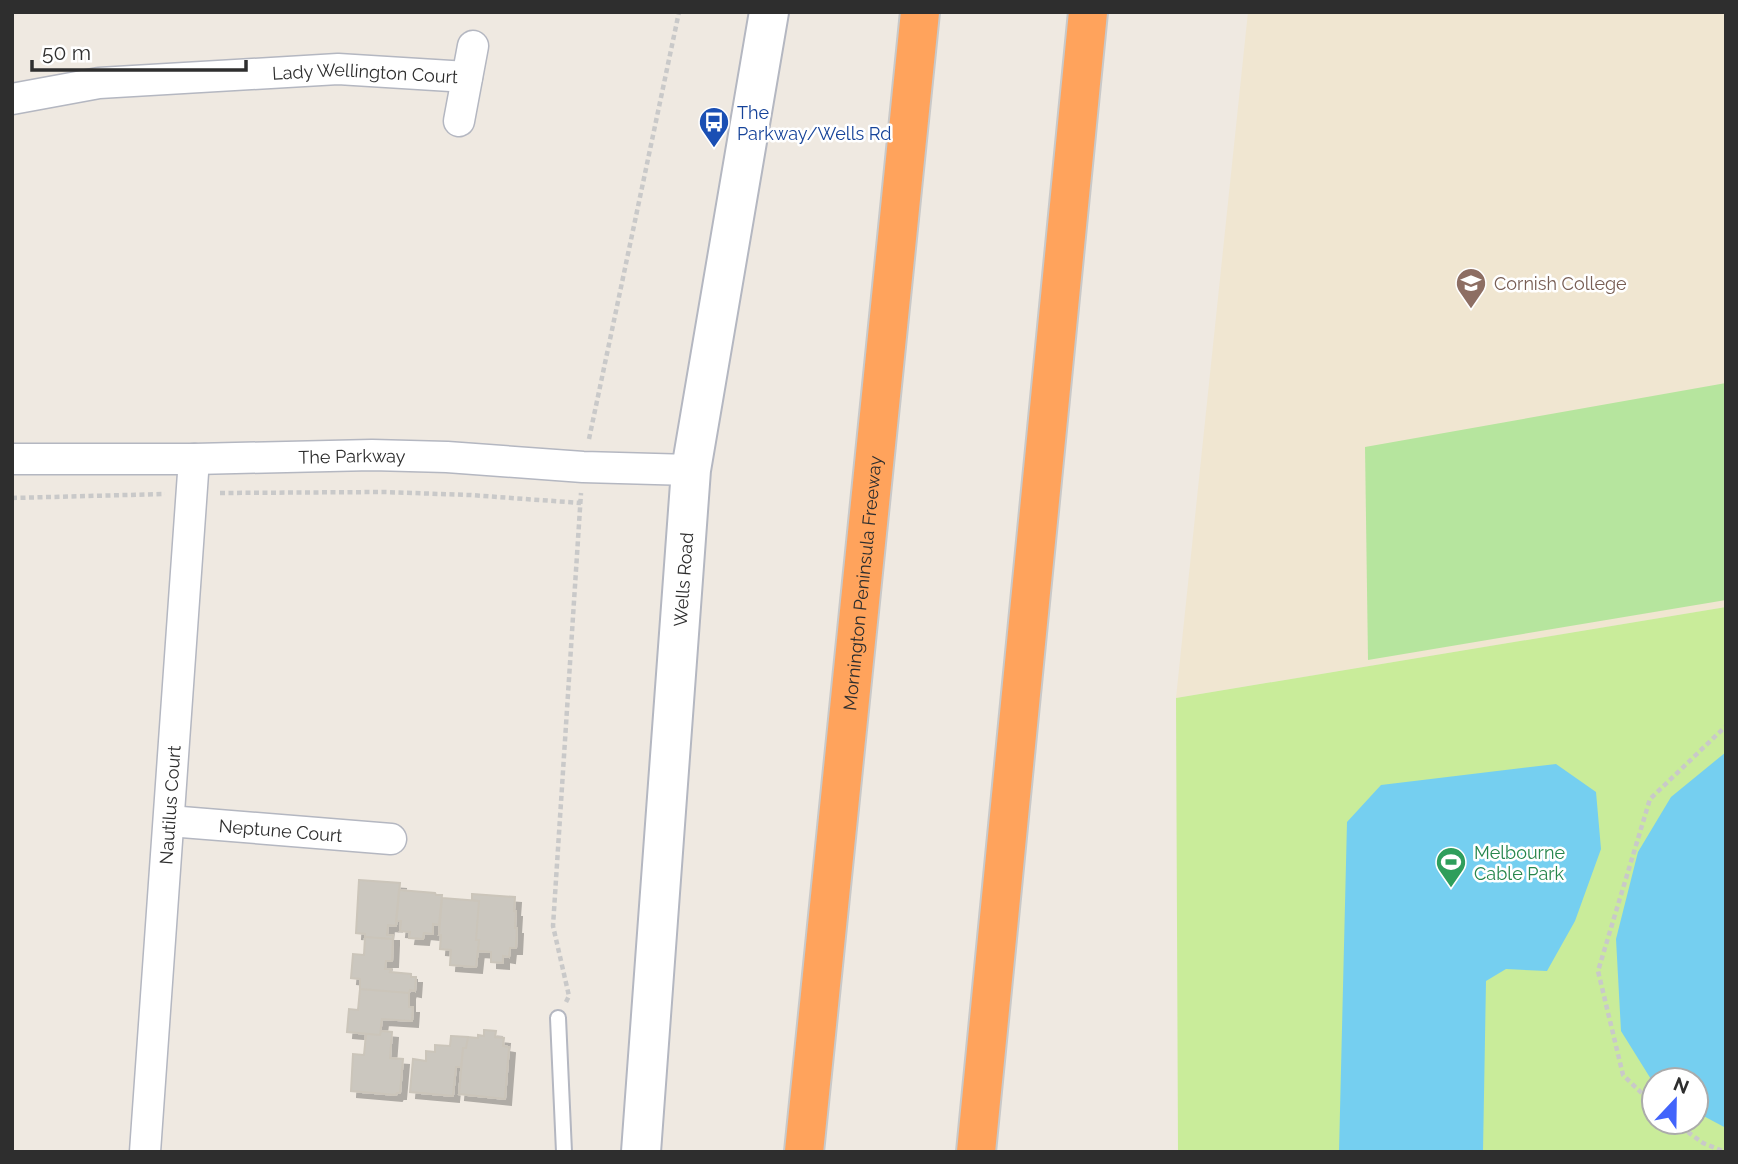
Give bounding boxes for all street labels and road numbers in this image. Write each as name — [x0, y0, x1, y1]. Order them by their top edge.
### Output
street label: Lady Wellington Court — [272, 58, 459, 87]
street label: The Parkway — [298, 444, 406, 467]
street label: Mornington Peninsula Freeway — [838, 454, 885, 711]
street label: Wells Road — [669, 532, 697, 627]
street label: Nautilus Court — [155, 745, 184, 865]
street label: Neptune Court — [218, 815, 343, 846]

